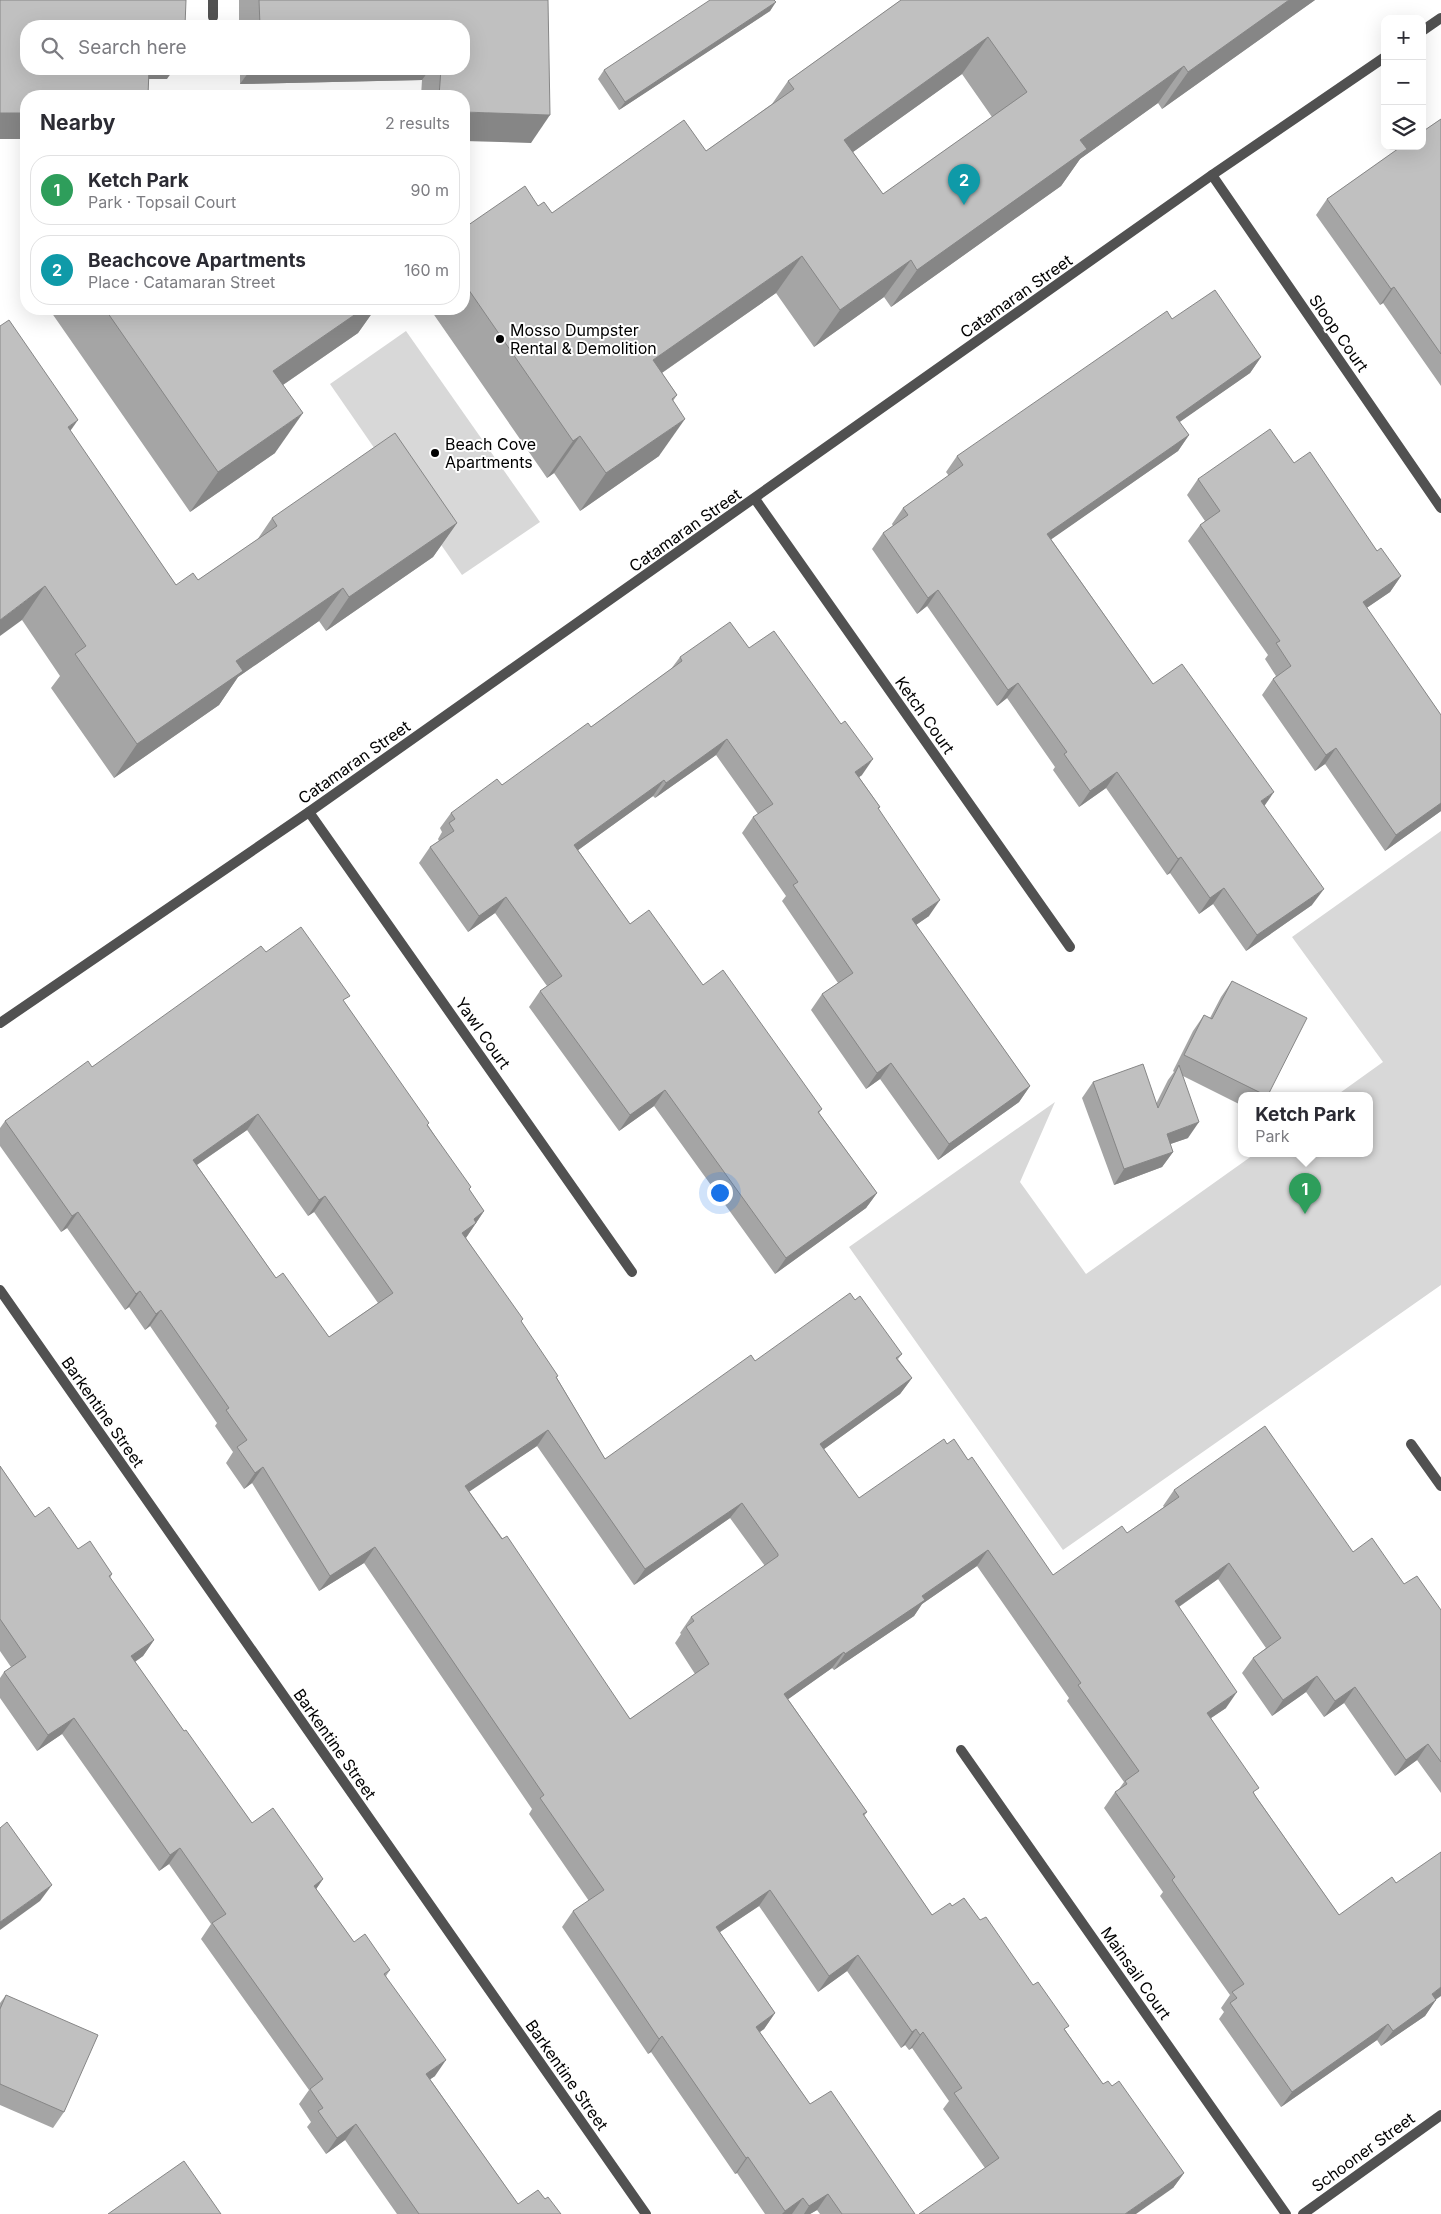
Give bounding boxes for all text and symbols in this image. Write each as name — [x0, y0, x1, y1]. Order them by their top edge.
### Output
map controls — [1381, 15, 1426, 150]
button: + — [1381, 15, 1426, 60]
search box — [20, 20, 470, 75]
icon: search — [38, 34, 66, 62]
text: Search here — [78, 36, 187, 59]
button: − — [1381, 60, 1426, 105]
button: layers — [1381, 105, 1426, 150]
text: Nearby — [40, 110, 115, 135]
text: 2 results — [385, 113, 450, 133]
pin: 2 — [948, 164, 980, 205]
text: Ketch Park — [88, 169, 189, 192]
text: 1 — [54, 180, 60, 200]
text: 90 m — [410, 180, 449, 200]
text: Park · Topsail Court — [88, 192, 236, 212]
text: Beachcove Apartments — [88, 249, 306, 272]
street label: Catamaran Street — [956, 250, 1076, 342]
text: 2 — [52, 260, 62, 280]
text: 160 m — [404, 260, 449, 280]
text: Place · Catamaran Street — [88, 272, 275, 292]
street label: Sloop Court — [1305, 290, 1373, 376]
place label: Mosso Dumpster Rental & Demolition — [510, 320, 657, 358]
marker: Mosso Dumpster Rental & Demolition — [494, 333, 506, 345]
place label: Beach Cove Apartments — [445, 434, 536, 472]
marker: Beach Cove Apartments — [429, 447, 441, 459]
street label: Catamaran Street — [625, 484, 745, 576]
street label: Ketch Court — [891, 672, 959, 758]
street label: Catamaran Street — [294, 716, 414, 808]
street label: Yawl Court — [451, 993, 515, 1073]
popup — [1238, 1092, 1373, 1157]
text: Ketch Park — [1255, 1103, 1356, 1126]
text: Park — [1255, 1126, 1289, 1146]
pin: 1 — [1289, 1173, 1321, 1214]
your location — [707, 1180, 733, 1206]
street label: Barkentine Street — [57, 1353, 149, 1471]
street label: Barkentine Street — [289, 1685, 381, 1803]
street label: Mainsail Court — [1097, 1923, 1175, 2023]
street label: Barkentine Street — [521, 2016, 613, 2134]
street label: Schooner Street — [1308, 2108, 1418, 2196]

